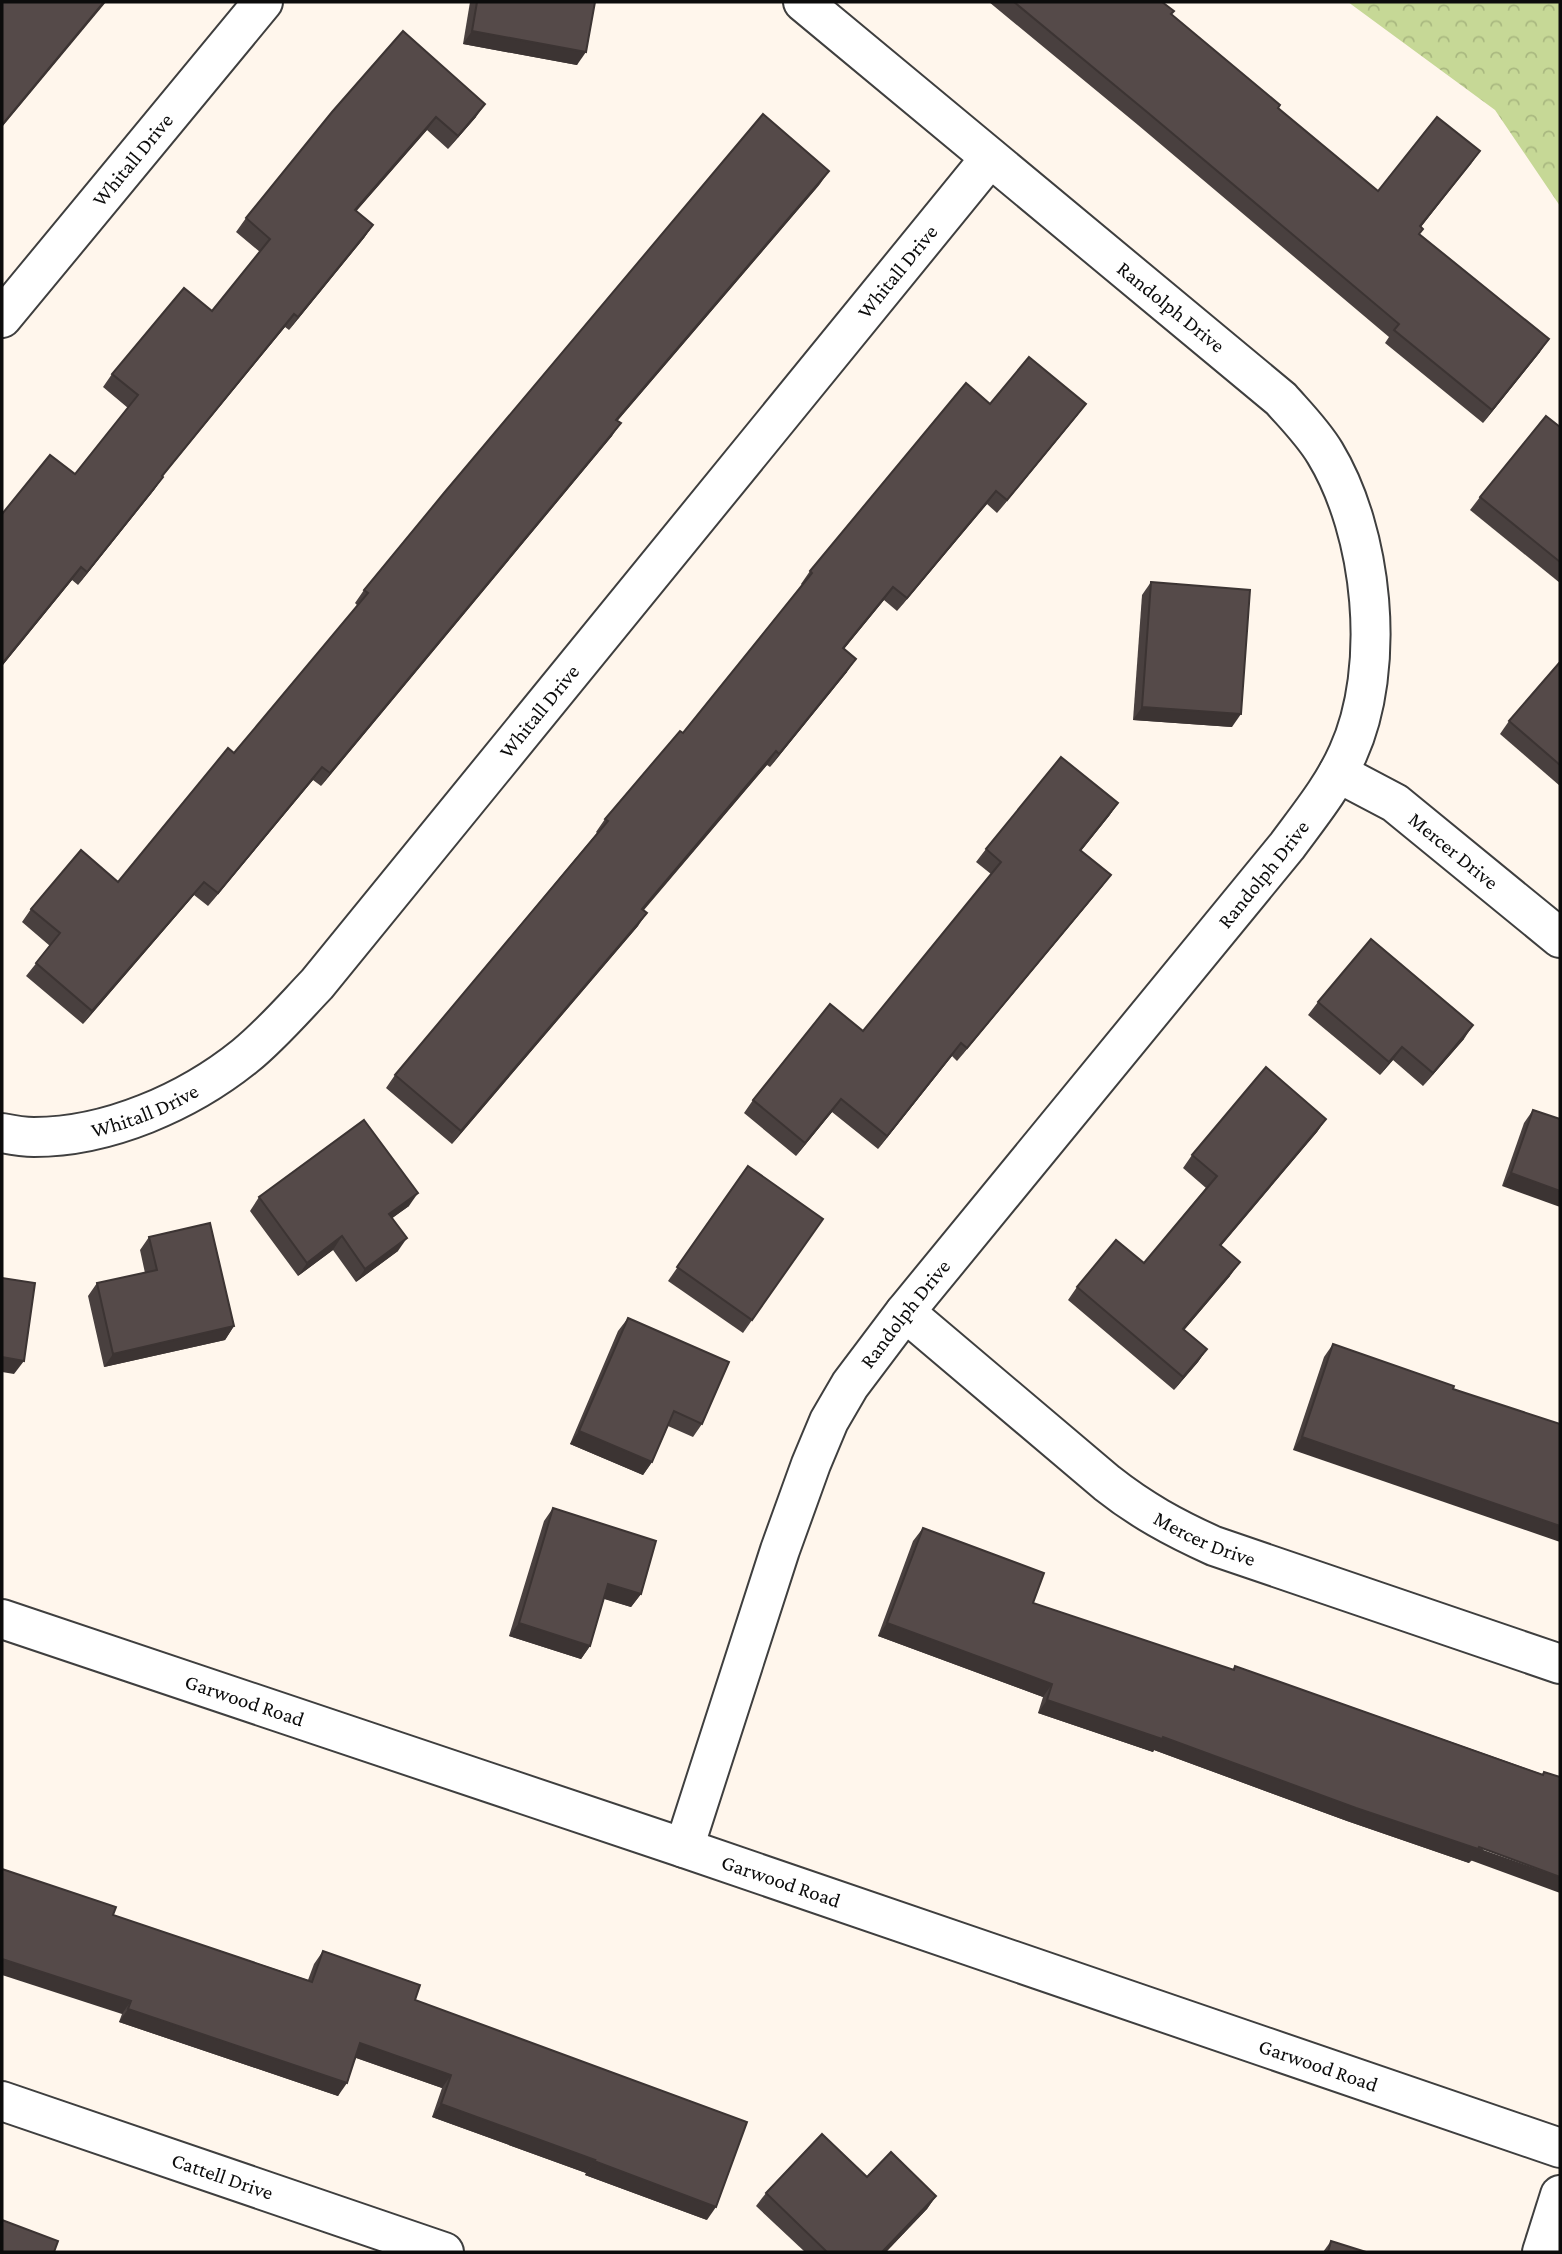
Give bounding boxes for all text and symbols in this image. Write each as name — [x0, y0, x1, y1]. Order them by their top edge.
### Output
street label: Whitall Drive — [87, 109, 178, 211]
street label: Whitall Drive — [852, 220, 942, 323]
street label: Randolph Drive — [1112, 256, 1230, 358]
street label: Whitall Drive — [494, 660, 584, 763]
street label: Mercer Drive — [1404, 807, 1503, 895]
street label: Randolph Drive — [1213, 816, 1314, 933]
street label: Whitall Drive — [89, 1079, 203, 1142]
street label: Randolph Drive — [855, 1254, 955, 1373]
street label: Mercer Drive — [1150, 1506, 1259, 1571]
street label: Garwood Road — [182, 1669, 307, 1732]
street label: Garwood Road — [718, 1850, 844, 1913]
street label: Garwood Road — [1256, 2034, 1381, 2097]
street label: Cattell Drive — [169, 2148, 276, 2205]

